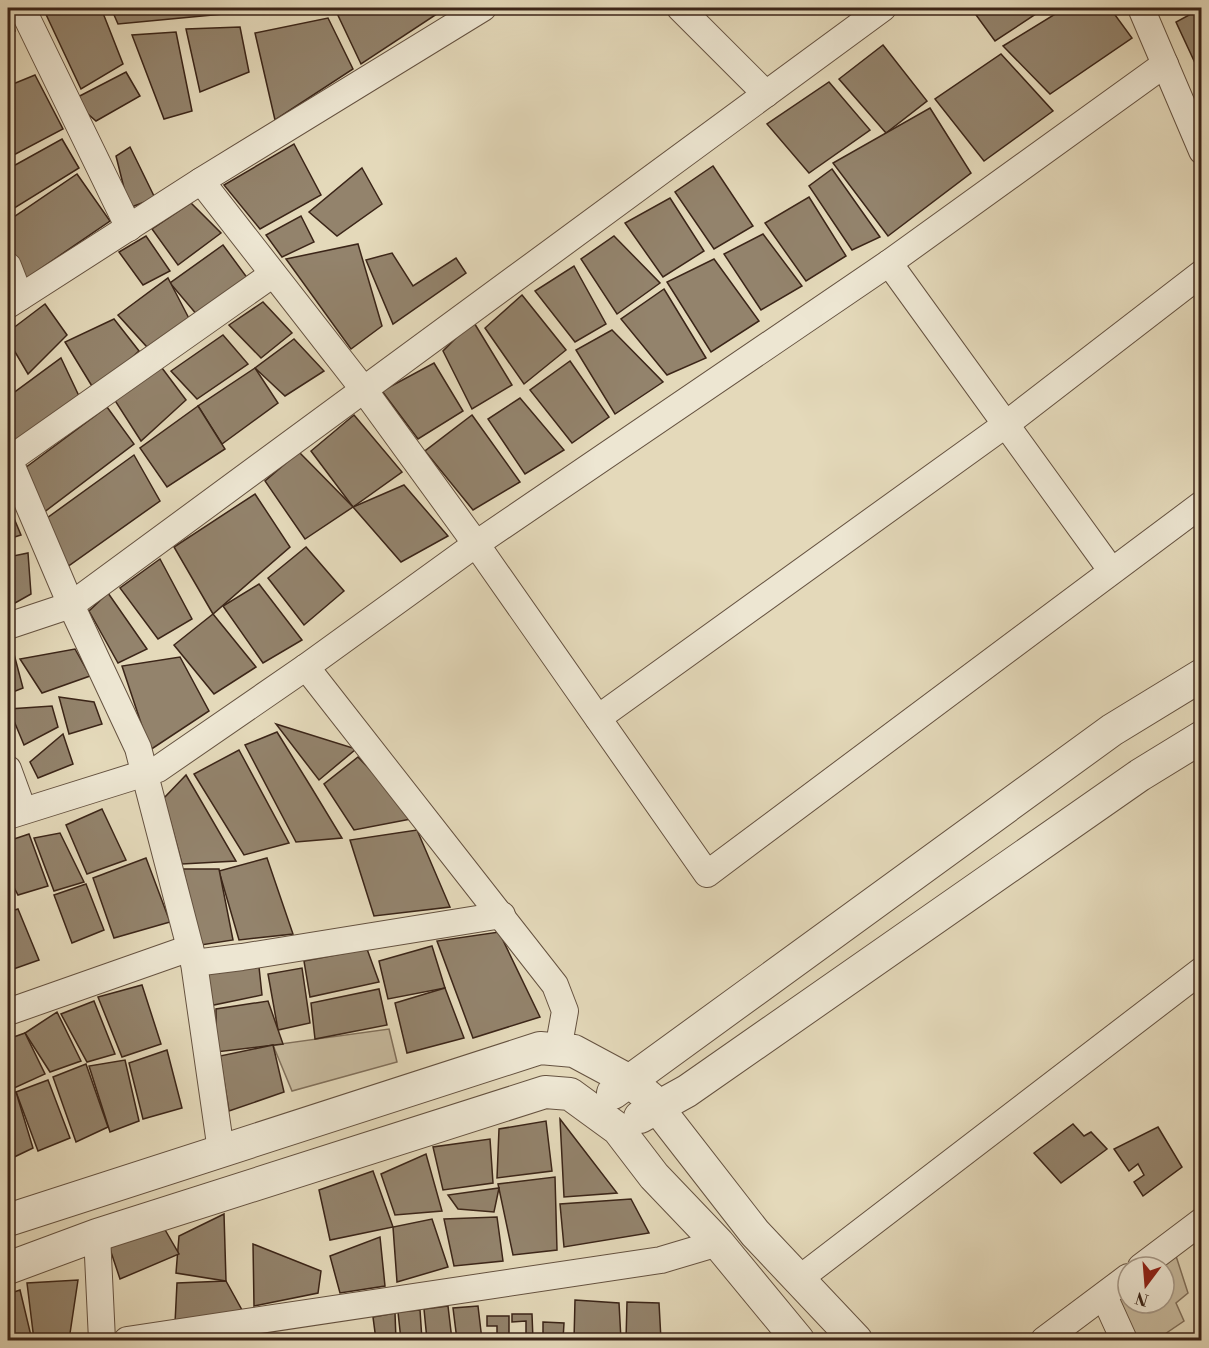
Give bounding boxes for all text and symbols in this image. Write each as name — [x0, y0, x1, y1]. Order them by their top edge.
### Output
north arrow — [1116, 1255, 1176, 1315]
text: N — [1133, 1287, 1151, 1310]

